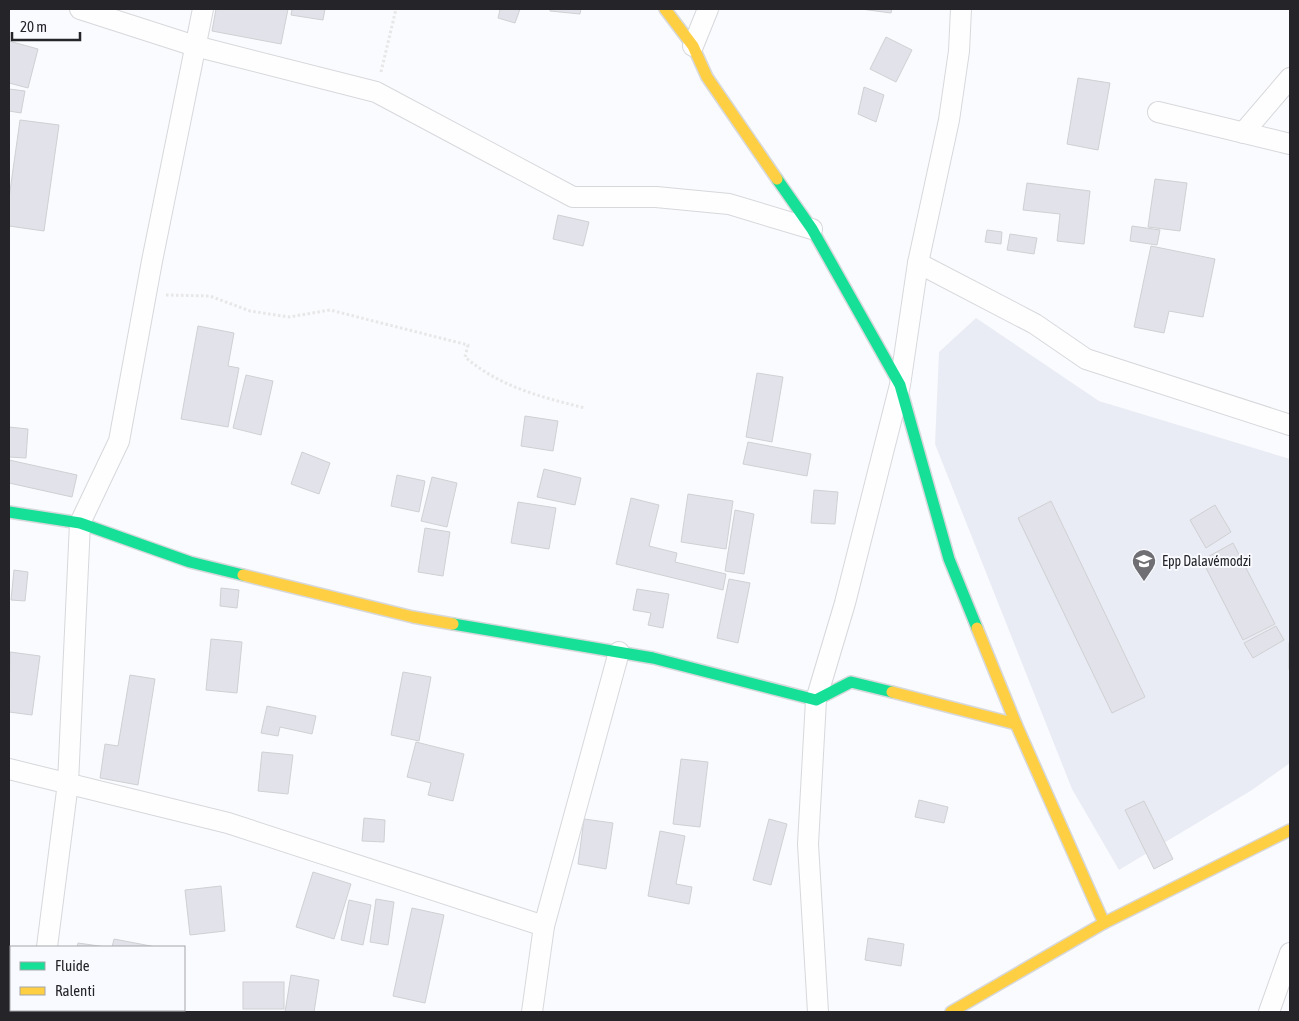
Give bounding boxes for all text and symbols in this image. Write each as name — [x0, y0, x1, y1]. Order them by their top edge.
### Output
scale bar — [12, 10, 80, 42]
text: 20 m — [20, 18, 47, 35]
school or university icon: Epp Dalavémodzi — [1131, 548, 1157, 582]
place label: Epp Dalavémodzi — [1162, 553, 1251, 569]
legend — [10, 946, 185, 1011]
text: Fluide — [55, 957, 90, 974]
text: Ralenti — [55, 982, 95, 999]

